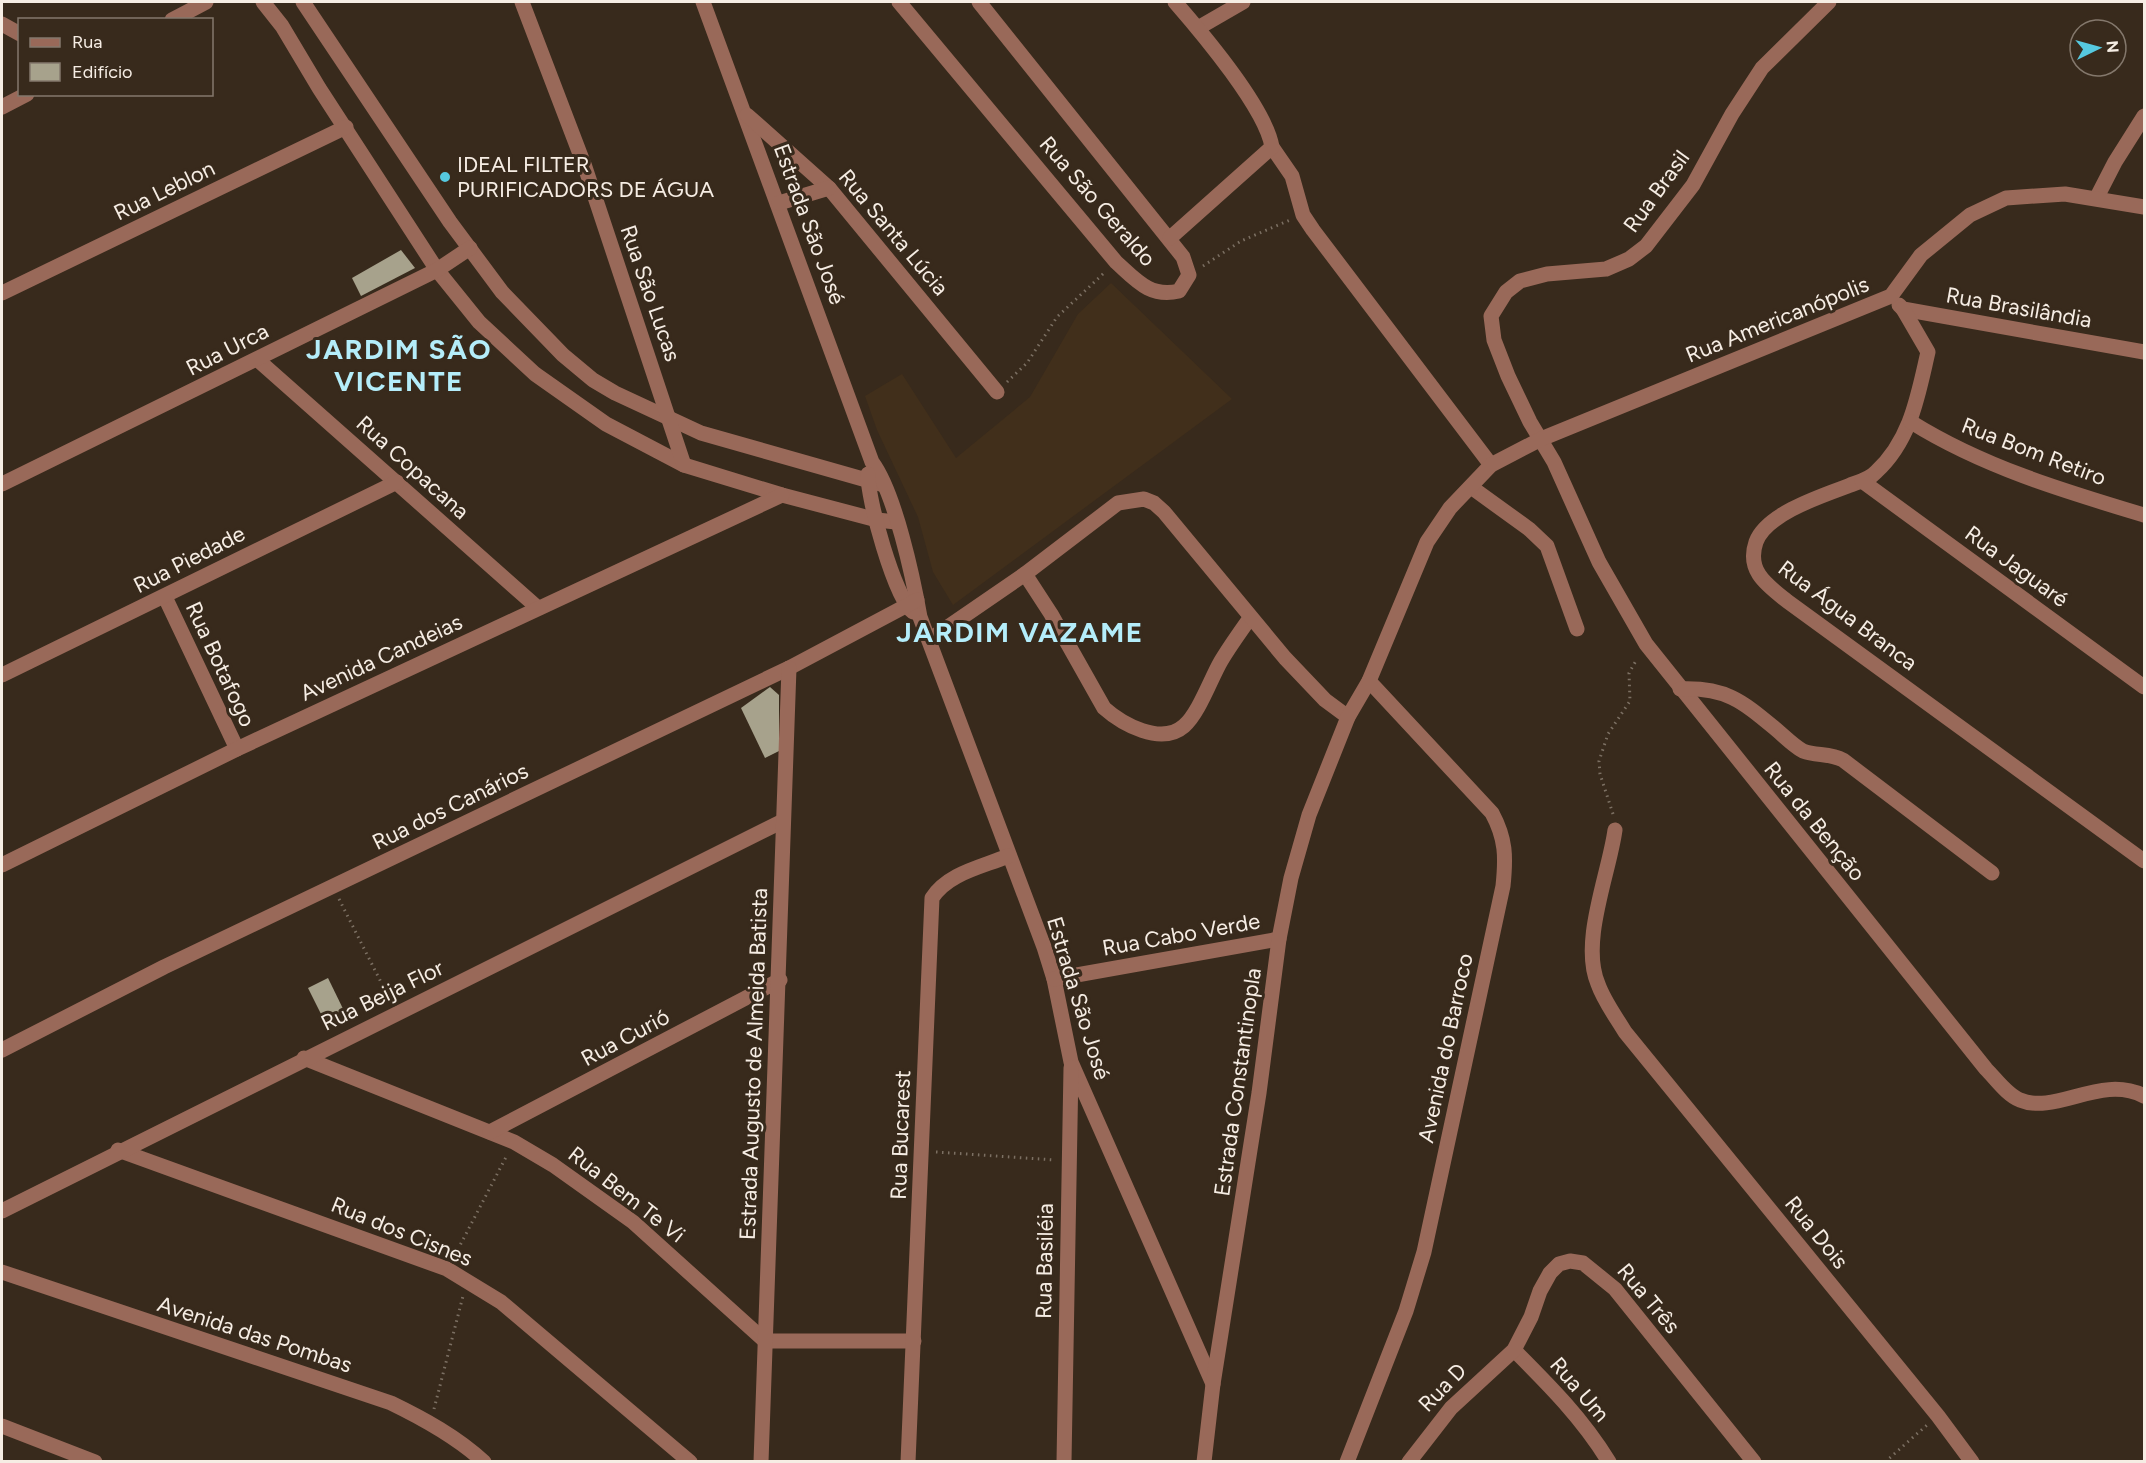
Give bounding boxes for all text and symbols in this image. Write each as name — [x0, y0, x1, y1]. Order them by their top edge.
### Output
legend — [18, 18, 213, 96]
north arrow — [2068, 18, 2128, 78]
text: Rua — [72, 31, 103, 53]
text: N — [2102, 40, 2122, 54]
text: Edifício — [72, 61, 133, 83]
street label: Rua São Geraldo — [1034, 131, 1161, 272]
street label: Estrada São José — [768, 140, 851, 308]
street label: Rua Brasil — [1618, 145, 1695, 238]
place label: IDEAL FILTER PURIFICADORS DE ÁGUA — [457, 151, 714, 203]
street label: Rua Leblon — [109, 154, 219, 226]
street label: Rua Santa Lúcia — [833, 164, 954, 301]
marker: IDEAL FILTER PURIFICADORS DE ÁGUA — [438, 170, 452, 184]
street label: Rua São Lucas — [615, 221, 687, 365]
street label: Rua Americanópolis — [1682, 270, 1873, 369]
street label: Rua Brasilândia — [1944, 281, 2094, 334]
street label: Rua Urca — [182, 317, 273, 382]
district label: JARDIM SÃO VICENTE — [306, 332, 492, 398]
street label: Rua Copacana — [351, 410, 475, 525]
street label: Rua Bom Retiro — [1958, 412, 2110, 491]
street label: Rua Piedade — [129, 520, 250, 599]
street label: Rua Jaguaré — [1960, 520, 2074, 613]
street label: Rua Água Branca — [1773, 554, 1922, 676]
street label: Rua Botafogo — [180, 597, 261, 731]
street label: Avenida Candeias — [296, 608, 466, 707]
district label: JARDIM VAZAME — [896, 615, 1144, 649]
street label: Rua da Benção — [1758, 756, 1871, 886]
street label: Rua dos Canários — [368, 757, 533, 856]
street label: Estrada Augusto de Almeida Batista — [734, 888, 773, 1240]
street label: Rua Cabo Verde — [1100, 907, 1262, 962]
street label: Estrada São José — [1041, 913, 1116, 1083]
street label: Avenida do Barroco — [1412, 951, 1479, 1145]
street label: Rua Beija Flor — [317, 954, 448, 1037]
street label: Estrada Constantinopla — [1208, 966, 1267, 1198]
street label: Rua Curió — [576, 1003, 674, 1072]
street label: Rua Bucarest — [885, 1070, 916, 1200]
street label: Rua Bem Te Vi — [563, 1140, 691, 1248]
street label: Rua Dois — [1779, 1190, 1854, 1274]
street label: Rua dos Cisnes — [327, 1191, 476, 1272]
street label: Rua Basiléia — [1030, 1203, 1059, 1319]
street label: Rua Três — [1611, 1258, 1686, 1339]
street label: Avenida das Pombas — [154, 1290, 356, 1379]
street label: Rua Um — [1544, 1351, 1615, 1427]
street label: Rua D — [1413, 1357, 1472, 1418]

